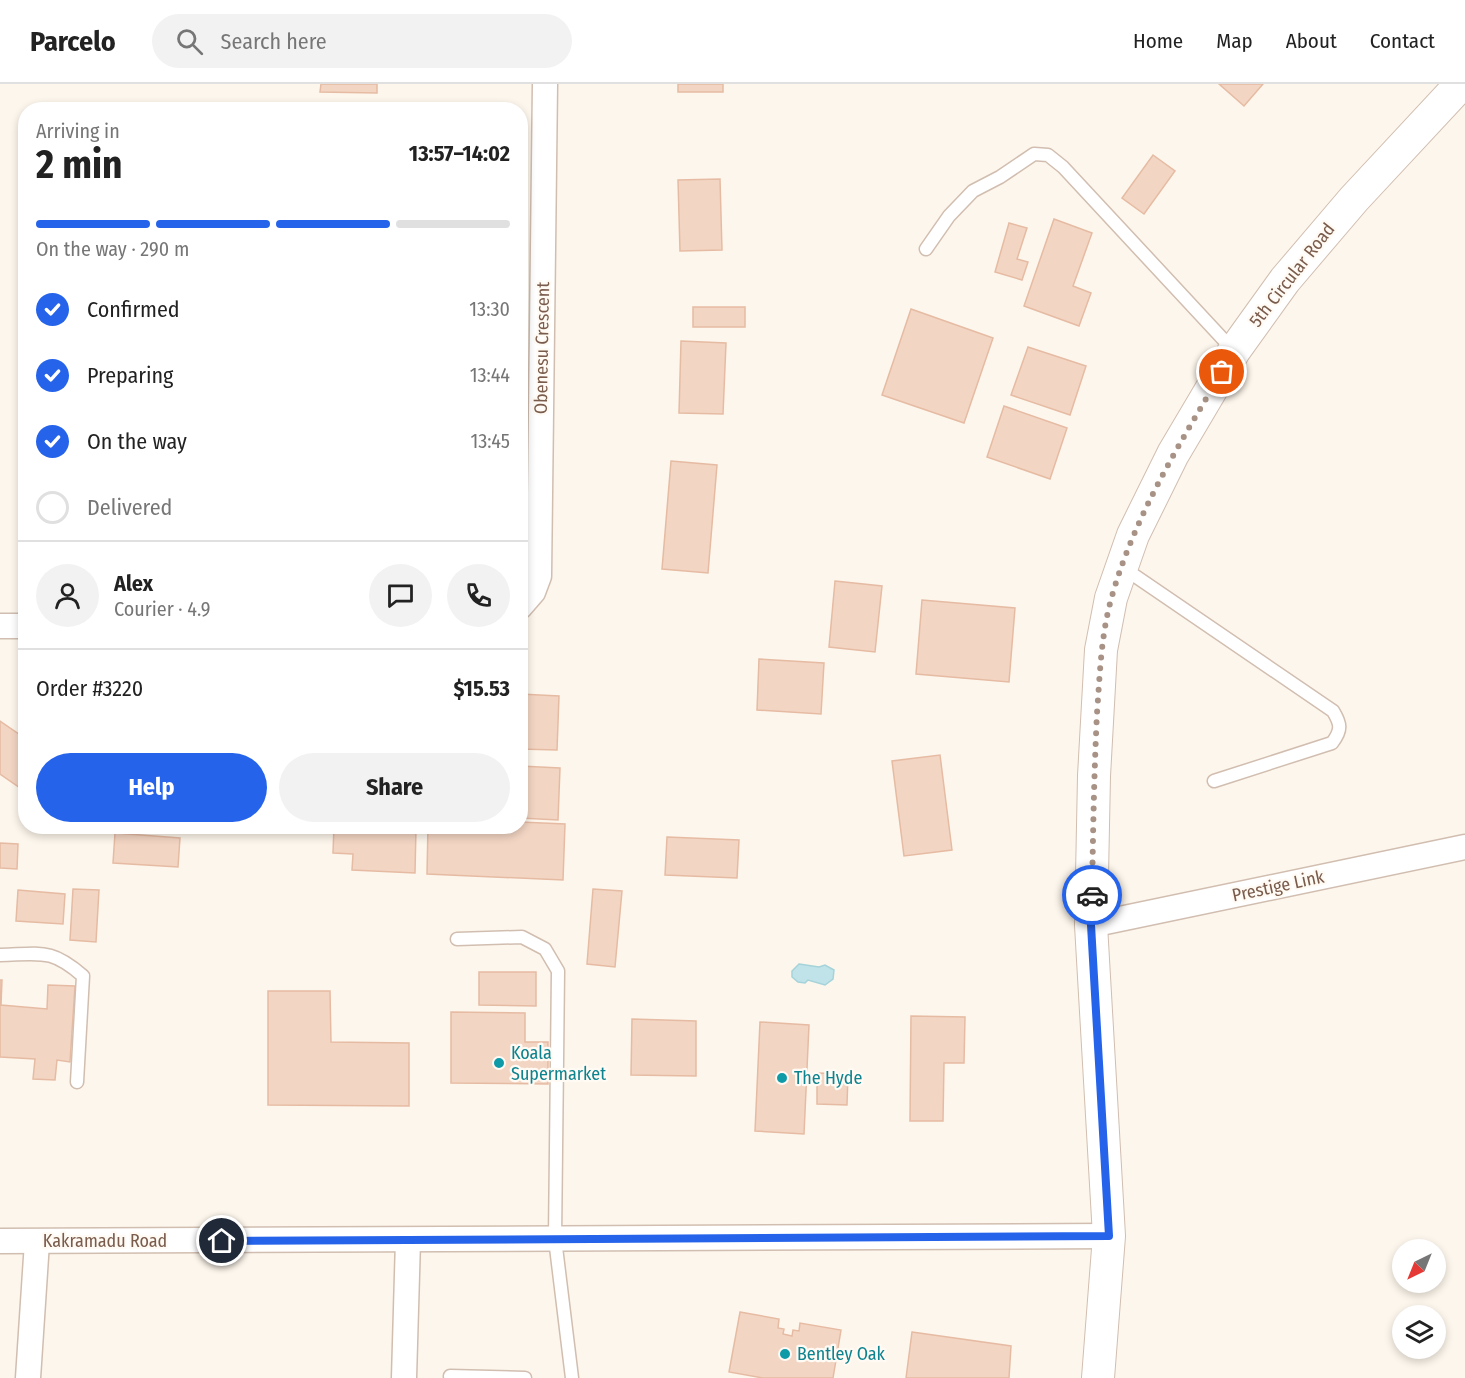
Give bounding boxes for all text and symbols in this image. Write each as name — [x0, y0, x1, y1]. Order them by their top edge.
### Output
search box — [152, 14, 572, 68]
text: Parcelo — [30, 25, 116, 58]
icon: search — [173, 25, 206, 58]
text: Search here — [221, 28, 327, 55]
text: Home — [1133, 28, 1183, 54]
text: Map — [1216, 28, 1253, 54]
text: About — [1286, 28, 1337, 54]
text: Contact — [1370, 28, 1435, 54]
text: Arriving in — [36, 119, 120, 143]
text: 13:57–14:02 — [409, 140, 510, 167]
text: 2 min — [36, 142, 122, 188]
street label: 5th Circular Road — [1245, 219, 1339, 331]
text: On the way · 290 m — [36, 237, 189, 261]
street label: Obenesu Crescent — [530, 282, 554, 414]
icon: check — [36, 293, 69, 326]
text: Confirmed — [87, 296, 180, 323]
text: 13:30 — [469, 297, 510, 321]
pin — [1196, 346, 1247, 397]
icon: bag — [1205, 355, 1238, 388]
icon: check — [36, 359, 69, 392]
text: Preparing — [87, 362, 173, 389]
text: 13:44 — [470, 363, 510, 387]
icon: check — [36, 425, 69, 458]
text: On the way — [87, 428, 187, 455]
text: 13:45 — [470, 429, 510, 453]
text: Delivered — [87, 494, 172, 521]
button: person — [36, 564, 99, 627]
button: chat — [369, 564, 432, 627]
button: phone — [447, 564, 510, 627]
text: Alex — [114, 570, 153, 597]
text: Courier · 4.9 — [114, 597, 210, 621]
text: Order #3220 — [36, 675, 143, 702]
text: $15.53 — [453, 675, 510, 702]
button: Help — [36, 753, 267, 822]
button: Share — [279, 753, 510, 822]
courier — [1062, 865, 1122, 925]
street label: Prestige Link — [1230, 865, 1327, 906]
icon: car — [1076, 879, 1109, 912]
place label: Koala Supermarket — [511, 1042, 606, 1085]
marker: Koala Supermarket — [492, 1056, 506, 1070]
place label: The Hyde — [794, 1067, 862, 1089]
marker: The Hyde — [775, 1071, 789, 1085]
pin — [196, 1215, 247, 1266]
icon: home — [205, 1224, 238, 1257]
street label: Kakramadu Road — [43, 1230, 167, 1252]
north arrow — [1392, 1239, 1446, 1293]
map controls — [1392, 1239, 1446, 1359]
button: layers — [1392, 1305, 1446, 1359]
place label: Bentley Oak — [797, 1343, 886, 1365]
marker: Bentley Oak — [778, 1347, 792, 1361]

